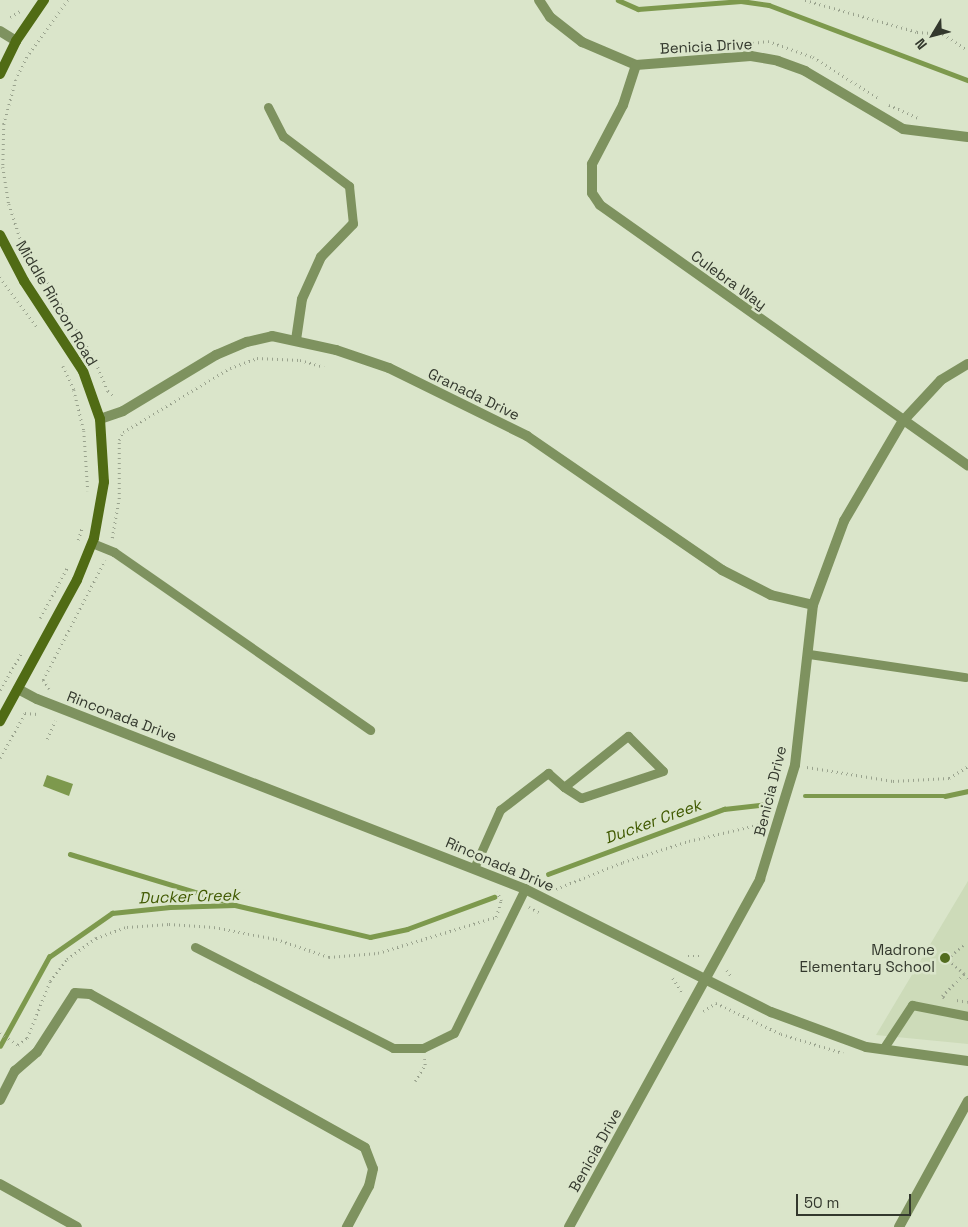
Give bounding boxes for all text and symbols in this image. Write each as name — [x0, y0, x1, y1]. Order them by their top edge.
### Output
north arrow — [908, 10, 958, 60]
street label: Benicia Drive — [659, 35, 753, 57]
text: N — [911, 35, 931, 53]
street label: Middle Rincon Road — [13, 237, 101, 369]
street label: Culebra Way — [688, 246, 770, 314]
street label: Granada Drive — [425, 364, 523, 424]
street label: Rinconada Drive — [65, 687, 179, 745]
street label: Benicia Drive — [750, 744, 790, 838]
water label: Ducker Creek — [602, 796, 704, 848]
street label: Rinconada Drive — [443, 833, 557, 895]
water label: Ducker Creek — [138, 886, 240, 908]
place label: Madrone Elementary School — [799, 940, 935, 975]
marker: Madrone Elementary School — [939, 952, 951, 964]
street label: Benicia Drive — [565, 1105, 625, 1195]
scale bar — [798, 1184, 913, 1216]
text: 50 m — [804, 1193, 839, 1212]

